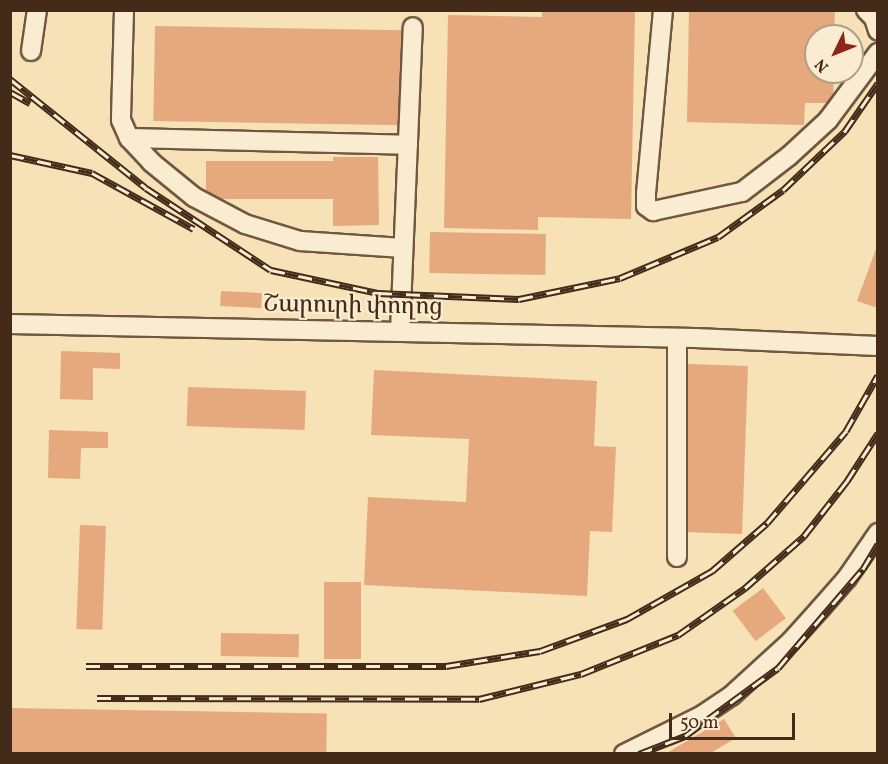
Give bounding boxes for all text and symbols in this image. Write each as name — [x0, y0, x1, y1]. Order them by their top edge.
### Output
north arrow — [804, 24, 864, 84]
text: N — [810, 53, 834, 77]
street label: Շարուրի փողոց — [263, 291, 443, 323]
scale bar — [672, 701, 798, 739]
text: 50 m — [680, 711, 719, 736]

